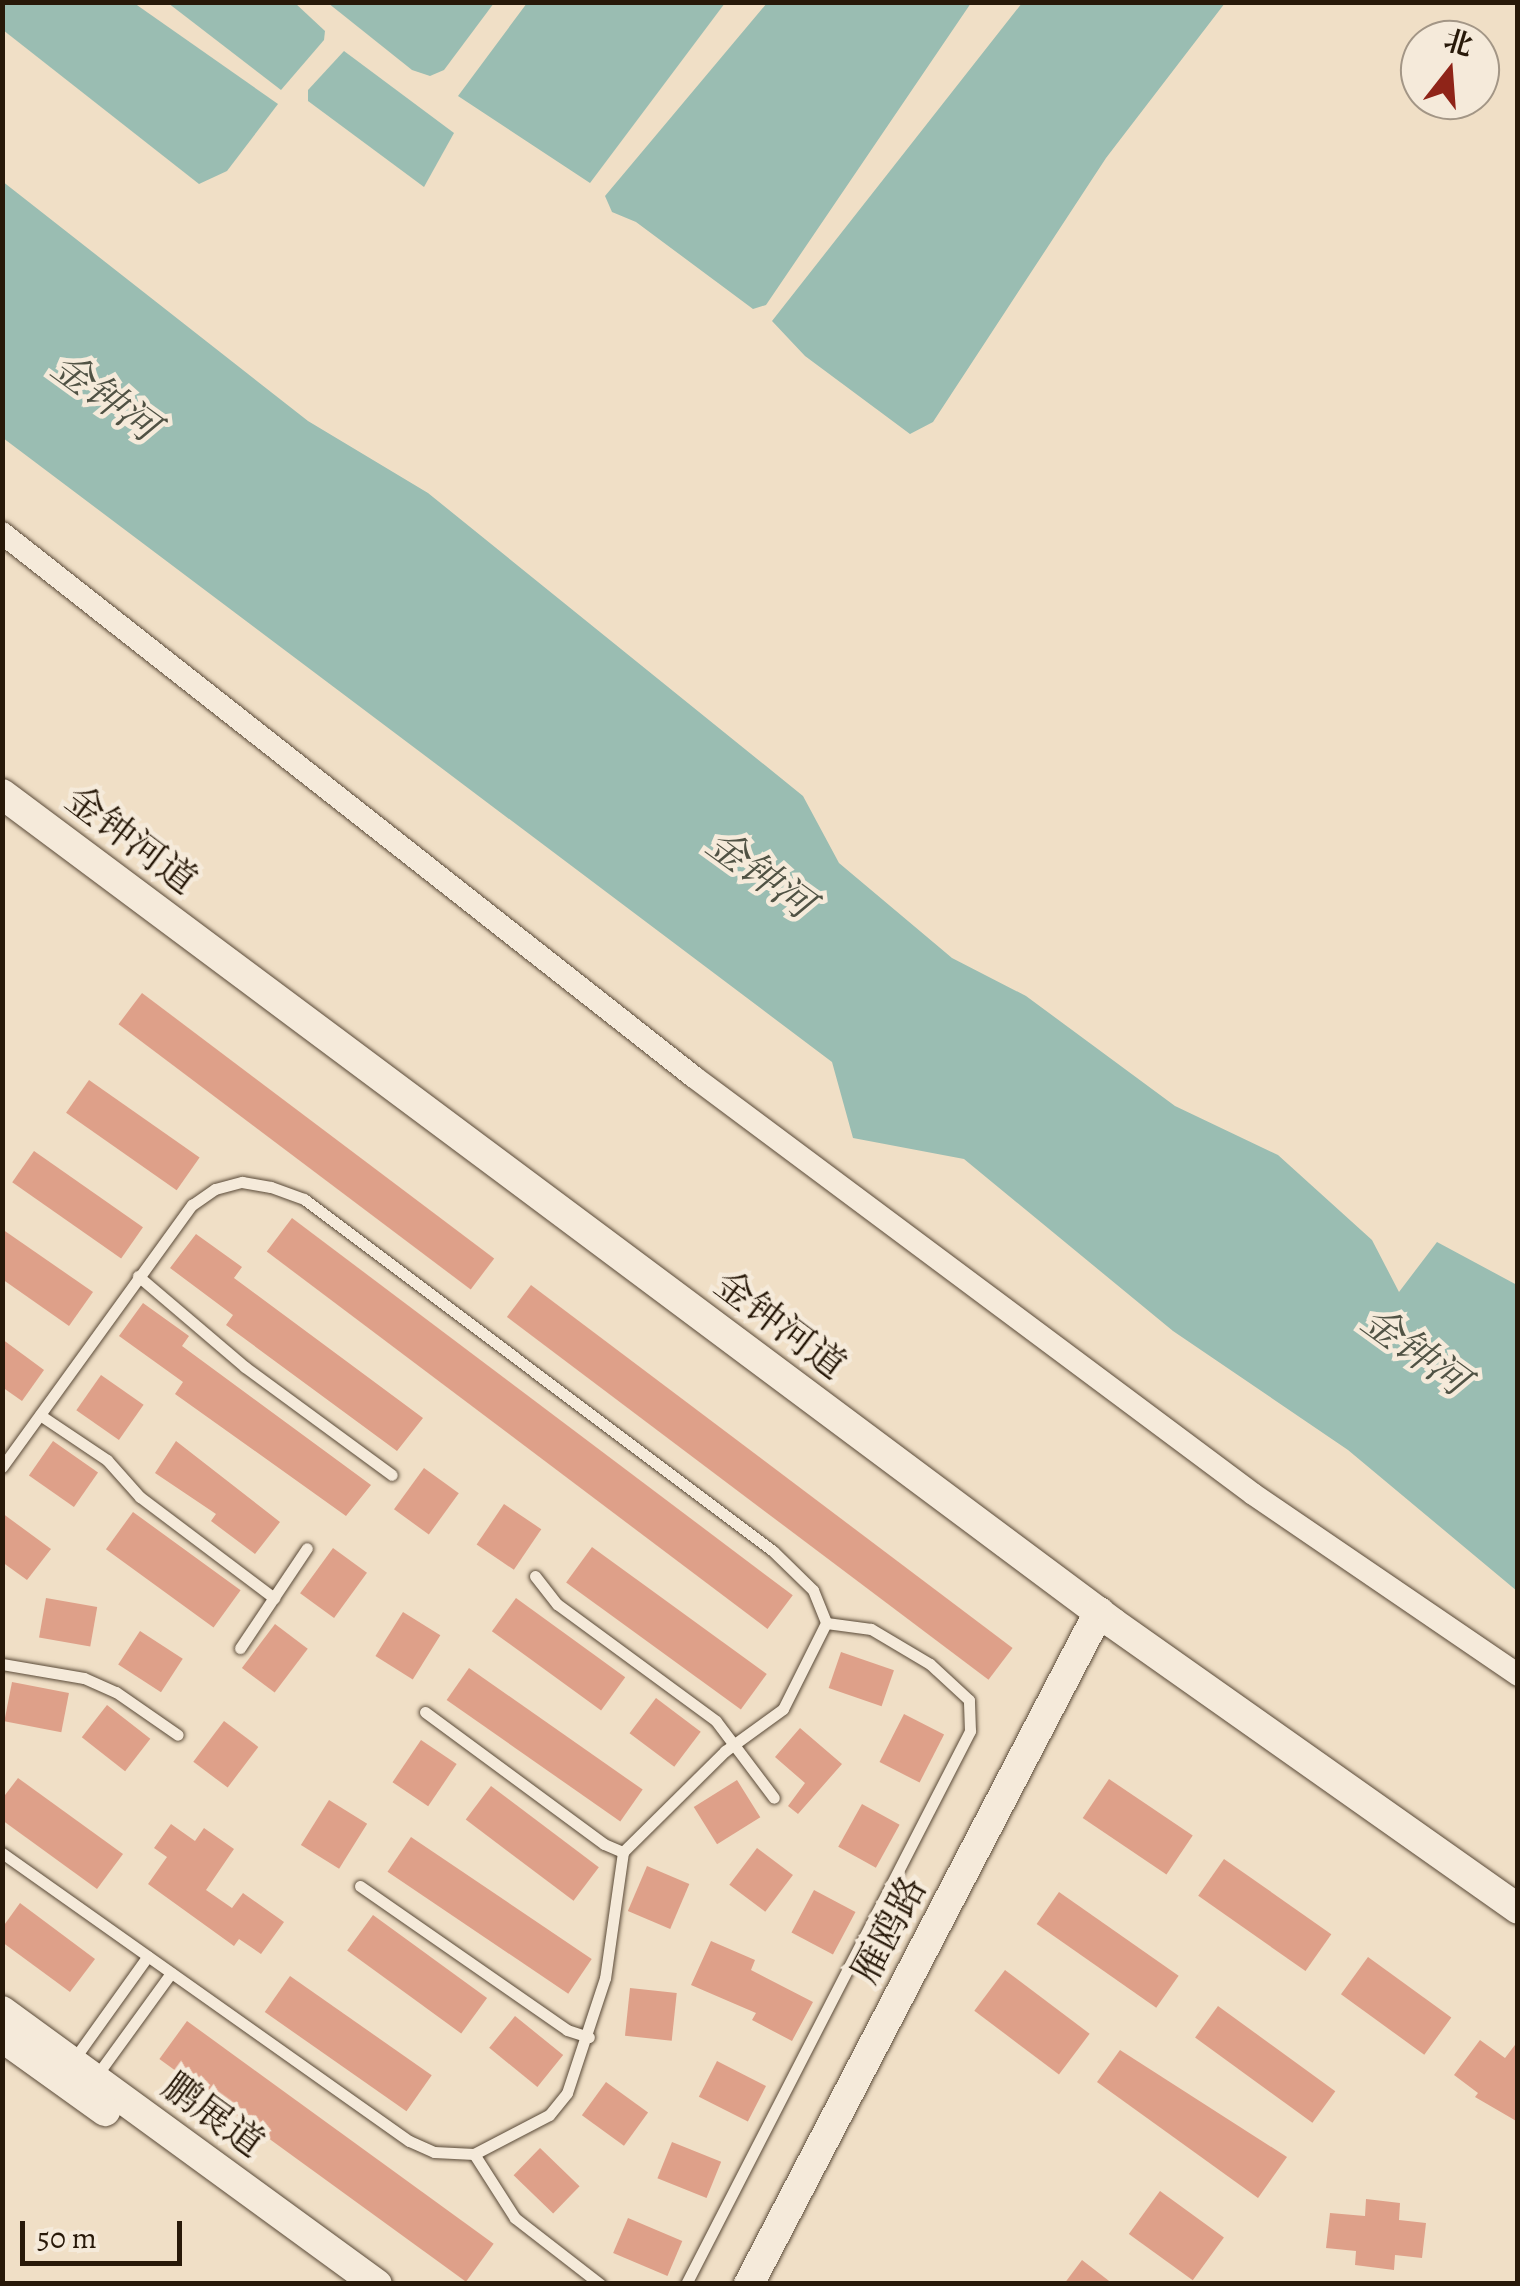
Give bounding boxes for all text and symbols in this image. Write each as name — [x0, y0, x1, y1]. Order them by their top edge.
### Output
north arrow — [1400, 20, 1500, 120]
text: 北 — [1439, 21, 1477, 65]
water label: 金钟河 — [42, 342, 168, 452]
street label: 金钟河道 — [57, 776, 205, 904]
water label: 金钟河 — [697, 819, 823, 929]
street label: 金钟河道 — [706, 1261, 854, 1389]
water label: 金钟河 — [1352, 1296, 1478, 1406]
street label: 雁鸥路 — [842, 1869, 936, 1991]
street label: 鹏展道 — [153, 2063, 273, 2167]
scale bar — [25, 2201, 188, 2263]
text: 50 m — [37, 2218, 97, 2258]

